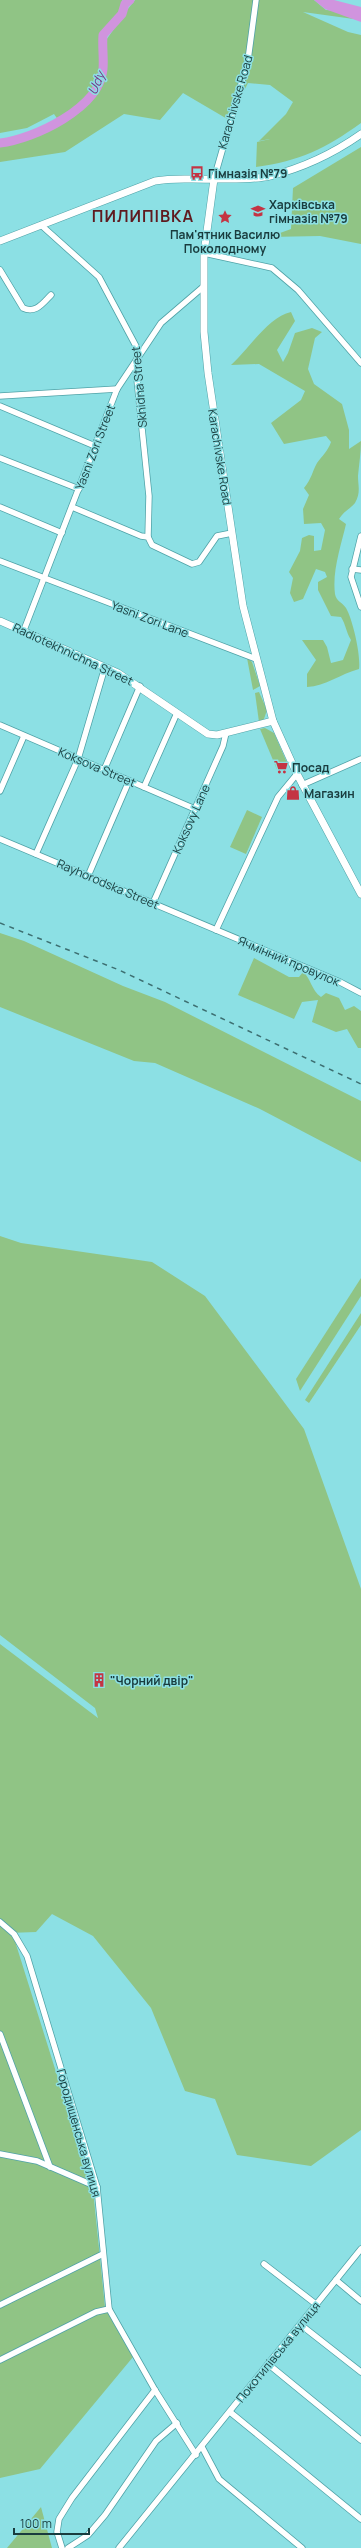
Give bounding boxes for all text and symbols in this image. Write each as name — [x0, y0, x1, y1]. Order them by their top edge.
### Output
street label: Karachivske Road — [213, 53, 257, 151]
water label: Udy — [83, 67, 110, 97]
bus stop icon: Гімназія №79 — [189, 165, 205, 181]
place label: Гімназія №79 — [208, 165, 287, 182]
place label: Харківська гімназія №79 — [269, 196, 348, 227]
school or university icon: Харківська гімназія №79 — [250, 203, 266, 219]
district label: ПИЛИПІВКА — [92, 205, 194, 227]
place icon: Пам'ятник Василю Поколодному — [217, 209, 233, 225]
place label: Пам'ятник Василю Поколодному — [170, 226, 280, 257]
street label: Skhidna Street — [127, 345, 151, 429]
street label: Yasni Zori Street — [71, 402, 119, 492]
street label: Karachivske Road — [204, 408, 236, 506]
street label: Yasni Zori Lane — [109, 596, 191, 642]
street label: Radiotekhnichna Street — [10, 619, 136, 689]
street label: Koksova Street — [56, 743, 139, 791]
supermarket icon: Посад — [273, 759, 289, 775]
place label: Посад — [292, 759, 330, 776]
street label: Koksovy Lane — [168, 782, 214, 856]
shop icon: Магазин — [285, 785, 301, 801]
place label: Магазин — [304, 785, 355, 802]
street label: Rayhorodska Street — [54, 855, 162, 913]
street label: Ячмінний провулок — [236, 932, 343, 991]
building icon: "Чорний двір" — [91, 1672, 107, 1688]
place label: "Чорний двір" — [110, 1672, 194, 1689]
street label: Городищенська вулиця — [53, 2067, 105, 2199]
street label: Покотилівська вулиця — [232, 2298, 324, 2406]
scale bar — [14, 2510, 89, 2536]
text: 100 m — [20, 2515, 52, 2532]

